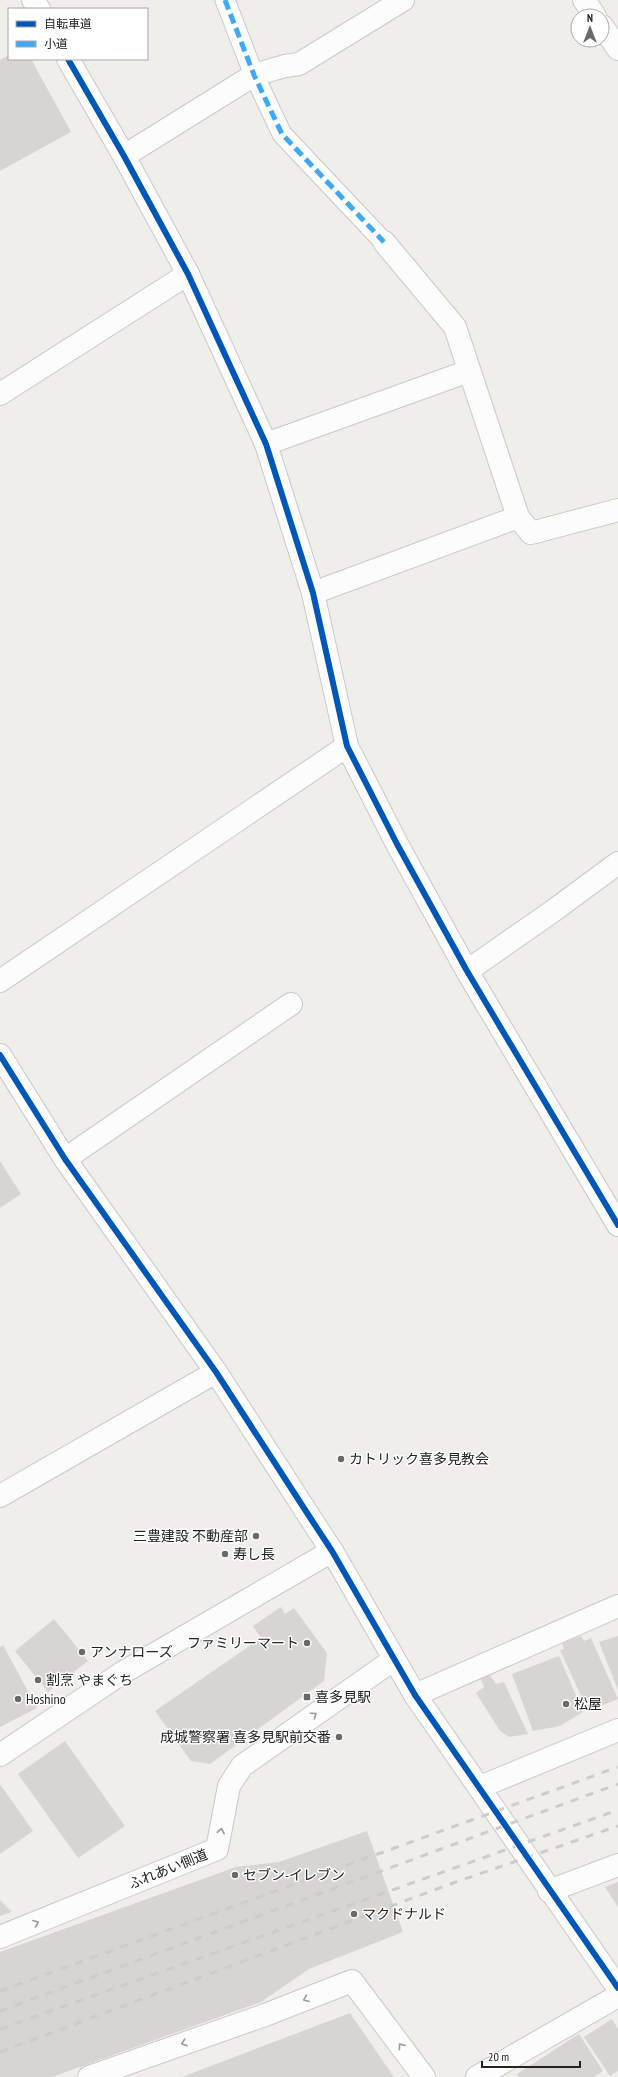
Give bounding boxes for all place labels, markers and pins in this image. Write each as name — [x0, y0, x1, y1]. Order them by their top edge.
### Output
place label: カトリック喜多見教会 — [349, 1450, 489, 1468]
marker: カトリック喜多見教会 — [336, 1454, 346, 1464]
place label: 三豊建設 不動産部 — [133, 1527, 248, 1545]
marker: 三豊建設 不動産部 — [251, 1531, 261, 1541]
place label: 寿し長 — [233, 1545, 275, 1563]
marker: 寿し長 — [220, 1549, 230, 1559]
place label: ファミリーマート — [187, 1634, 299, 1652]
marker: ファミリーマート — [302, 1638, 312, 1648]
place label: アンナローズ — [90, 1643, 173, 1661]
marker: アンナローズ — [77, 1647, 87, 1657]
place label: 割烹 やまぐち — [46, 1671, 133, 1689]
marker: 割烹 やまぐち — [33, 1675, 43, 1685]
place label: 喜多見駅 — [315, 1688, 371, 1706]
place label: Hoshino — [26, 1690, 66, 1708]
marker: 喜多見駅 — [302, 1692, 312, 1702]
marker: Hoshino — [13, 1694, 23, 1704]
place label: 松屋 — [574, 1695, 602, 1713]
marker: 松屋 — [561, 1699, 571, 1709]
place label: 成城警察署 喜多見駅前交番 — [160, 1728, 331, 1746]
marker: 成城警察署 喜多見駅前交番 — [334, 1732, 344, 1742]
place label: セブン-イレブン — [243, 1866, 345, 1884]
marker: セブン-イレブン — [230, 1870, 240, 1880]
place label: マクドナルド — [362, 1905, 446, 1923]
marker: マクドナルド — [349, 1909, 359, 1919]

